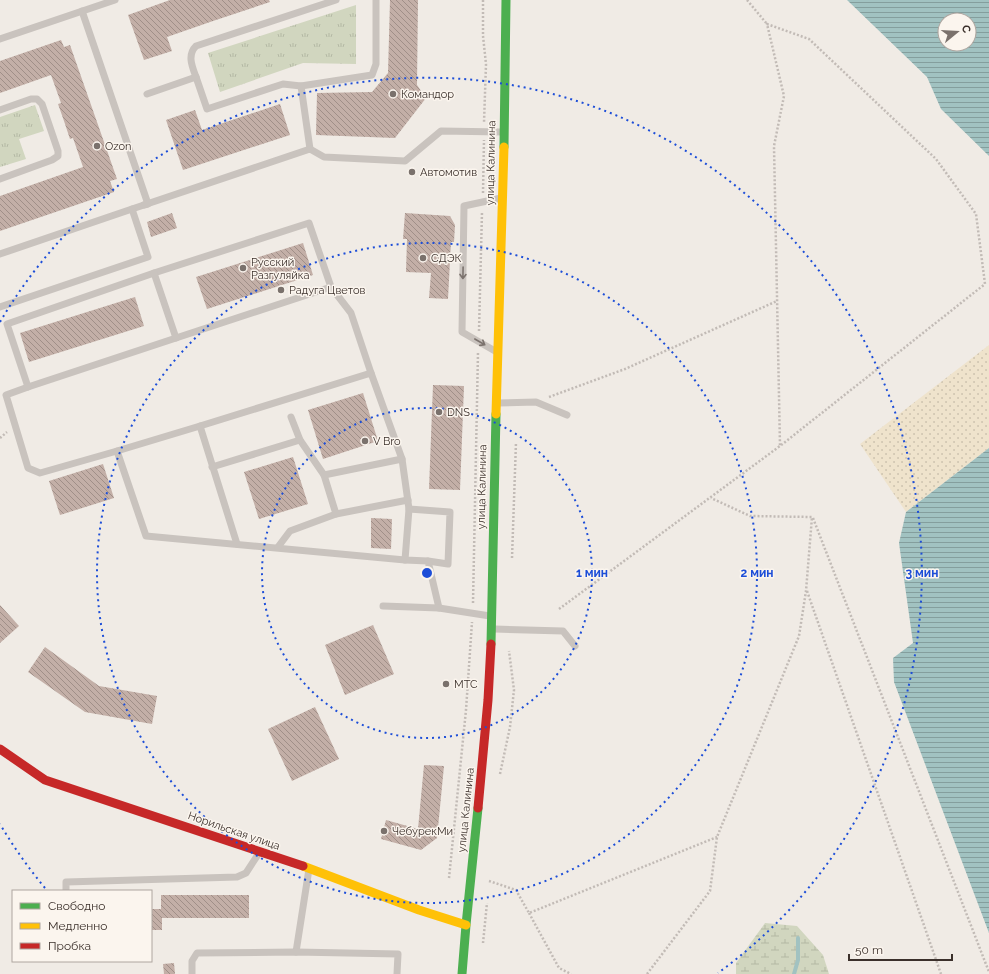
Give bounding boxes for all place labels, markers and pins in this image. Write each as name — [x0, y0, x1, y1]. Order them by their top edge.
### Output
place label: Командор — [401, 88, 454, 101]
marker: Командор — [388, 89, 398, 99]
place label: Ozon — [105, 140, 132, 153]
marker: Ozon — [92, 141, 102, 151]
place label: Автомотив — [420, 166, 477, 179]
marker: Автомотив — [407, 167, 417, 177]
place label: СДЭК — [431, 252, 462, 265]
marker: СДЭК — [418, 253, 428, 263]
place label: Русский Разгуляйка — [251, 256, 309, 282]
marker: Русский Разгуляйка — [238, 263, 248, 273]
place label: Радуга Цветов — [289, 284, 366, 297]
marker: Радуга Цветов — [276, 285, 286, 295]
place label: DNS — [447, 406, 470, 419]
marker: DNS — [434, 407, 444, 417]
place label: V Bro — [373, 435, 401, 448]
marker: V Bro — [360, 436, 370, 446]
centre of rings — [420, 566, 434, 580]
place label: МТС — [454, 678, 478, 691]
marker: МТС — [441, 679, 451, 689]
place label: ЧебурекМи — [392, 825, 453, 838]
marker: ЧебурекМи — [379, 826, 389, 836]

